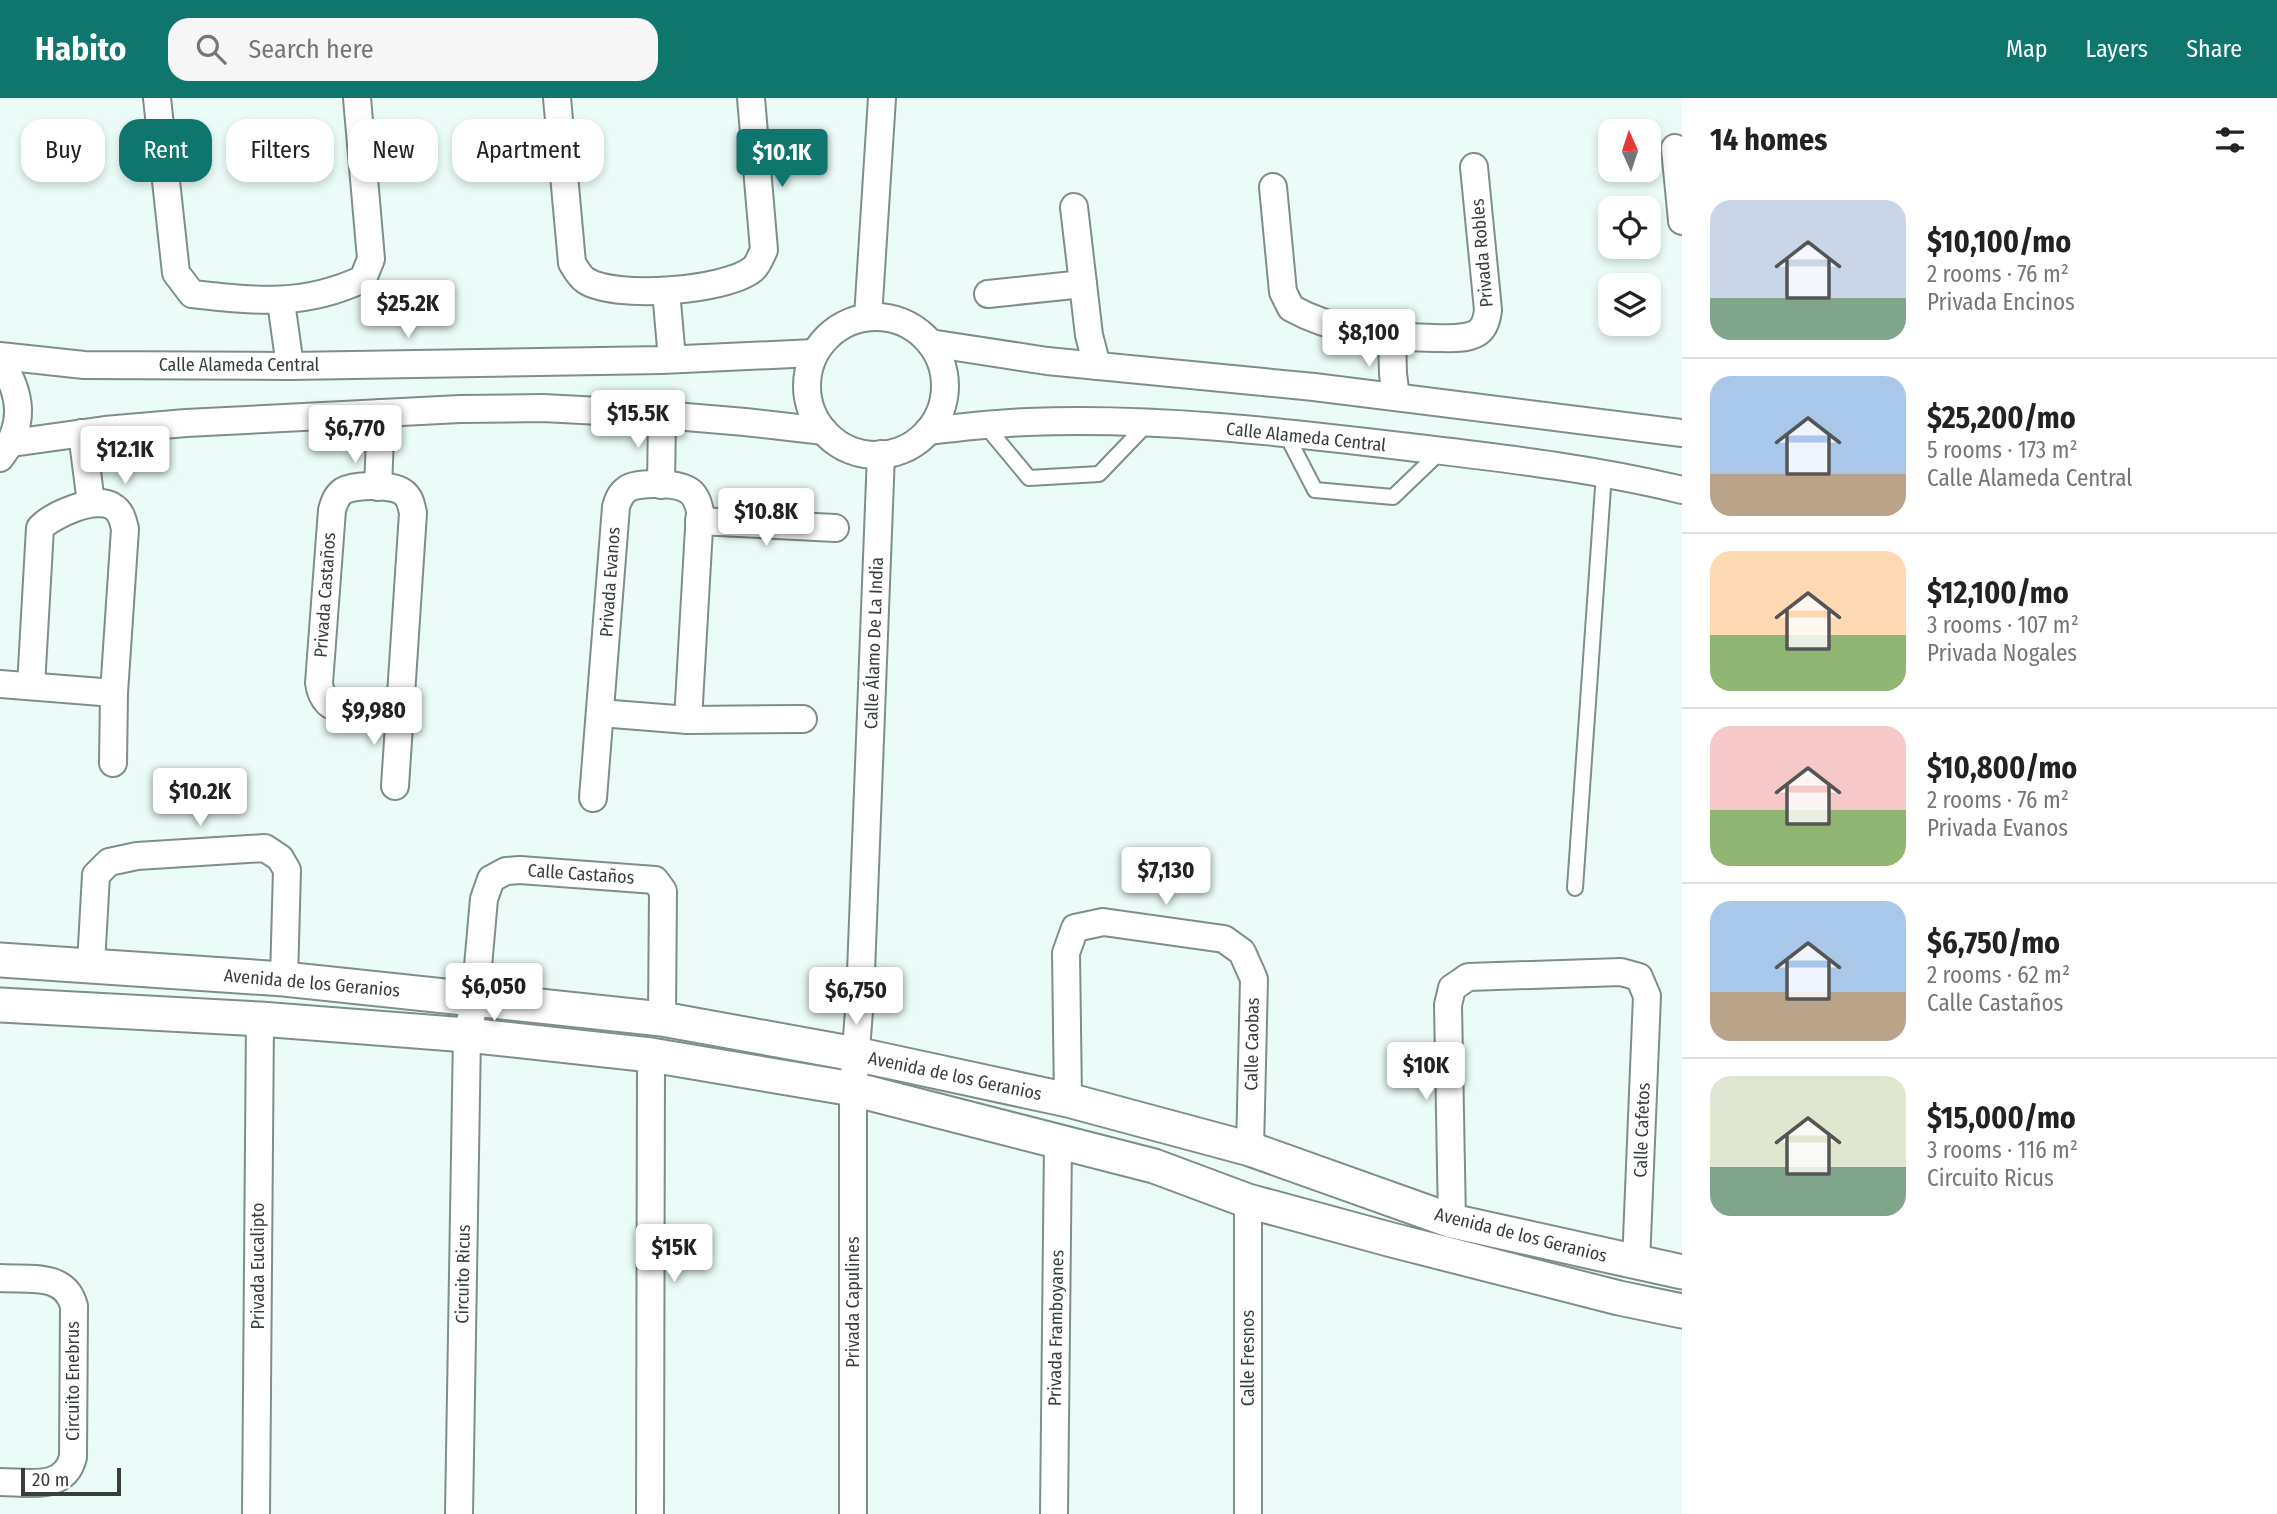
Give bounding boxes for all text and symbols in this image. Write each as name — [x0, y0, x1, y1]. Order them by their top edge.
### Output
search box — [168, 18, 658, 81]
text: Habito — [35, 29, 126, 69]
icon: search — [192, 30, 230, 68]
text: Search here — [248, 34, 374, 65]
text: Map — [2006, 35, 2048, 63]
text: Layers — [2086, 35, 2148, 63]
text: Share — [2186, 35, 2242, 63]
chip: Buy — [21, 119, 105, 182]
chip: Rent — [119, 119, 212, 182]
chip: Filters — [226, 119, 334, 182]
chip: New — [348, 119, 438, 182]
chip: Apartment — [452, 119, 604, 182]
north arrow — [1598, 119, 1661, 182]
map controls — [1598, 119, 1661, 336]
icon: filters — [2211, 121, 2249, 159]
text: 14 homes — [1710, 122, 1827, 158]
pin: $10.1K — [725, 130, 839, 189]
text: $10.1K — [753, 138, 811, 166]
button: locate — [1598, 196, 1661, 259]
street label: Privada Robles — [1466, 197, 1498, 308]
text: $10,100/mo — [1927, 224, 2071, 260]
icon: home — [1766, 228, 1850, 312]
text: 2 rooms · 76 m² — [1927, 260, 2069, 288]
button: layers — [1598, 273, 1661, 336]
pin: $25.2K — [351, 280, 465, 340]
text: Privada Encinos — [1927, 288, 2075, 316]
text: $25.2K — [377, 289, 439, 317]
pin: $8,100 — [1312, 310, 1426, 369]
text: $8,100 — [1338, 318, 1400, 346]
street label: Calle Alameda Central — [159, 354, 320, 376]
pin: $15.5K — [581, 390, 695, 450]
text: $15.5K — [607, 399, 669, 427]
text: $25,200/mo — [1927, 400, 2076, 436]
icon: home — [1766, 404, 1850, 488]
pin: $6,770 — [298, 406, 412, 465]
text: $6,770 — [325, 414, 385, 442]
street label: Calle Alameda Central — [1225, 418, 1387, 456]
pin: $12.1K — [68, 426, 182, 486]
text: $12.1K — [96, 435, 154, 463]
text: 5 rooms · 173 m² — [1927, 436, 2078, 464]
text: Calle Alameda Central — [1927, 464, 2132, 492]
pin: $10.8K — [709, 489, 823, 548]
text: $10.8K — [734, 497, 798, 525]
street label: Privada Evanos — [595, 526, 625, 638]
street label: Privada Castaños — [310, 531, 340, 658]
street label: Calle Álamo De La India — [859, 556, 888, 729]
text: $12,100/mo — [1927, 575, 2069, 611]
icon: home — [1766, 579, 1850, 663]
text: 3 rooms · 107 m² — [1927, 611, 2079, 639]
text: Privada Nogales — [1927, 639, 2077, 667]
pin: $9,980 — [317, 688, 431, 747]
text: $9,980 — [342, 696, 406, 724]
text: $10,800/mo — [1927, 750, 2077, 786]
icon: home — [1766, 754, 1850, 838]
pin: $10.2K — [143, 768, 257, 828]
text: $10.2K — [169, 777, 231, 805]
text: 2 rooms · 76 m² — [1927, 786, 2069, 814]
text: Privada Evanos — [1927, 814, 2068, 842]
pin: $7,130 — [1109, 848, 1223, 907]
text: $7,130 — [1138, 856, 1194, 884]
street label: Calle Castaños — [527, 859, 635, 889]
text: $6,750/mo — [1927, 925, 2060, 961]
icon: home — [1766, 929, 1850, 1013]
text: 2 rooms · 62 m² — [1927, 961, 2070, 989]
street label: Avenida de los Geranios — [223, 964, 401, 1002]
pin: $6,050 — [437, 964, 551, 1023]
pin: $6,750 — [799, 968, 913, 1027]
text: $6,050 — [462, 972, 526, 1000]
text: $6,750 — [825, 976, 887, 1004]
text: Calle Castaños — [1927, 989, 2063, 1017]
street label: Calle Caobas — [1240, 997, 1264, 1091]
pin: $10K — [1385, 1042, 1467, 1102]
street label: Avenida de los Geranios — [866, 1047, 1044, 1105]
text: $10K — [1403, 1051, 1449, 1079]
street label: Calle Cafetos — [1629, 1082, 1655, 1178]
text: $15,000/mo — [1927, 1100, 2076, 1136]
icon: home — [1766, 1104, 1850, 1188]
text: 3 rooms · 116 m² — [1927, 1136, 2078, 1164]
text: Circuito Ricus — [1927, 1164, 2054, 1192]
street label: Privada Eucalipto — [247, 1203, 269, 1329]
street label: Avenida de los Geranios — [1433, 1203, 1610, 1267]
street label: Circuito Ricus — [451, 1224, 475, 1324]
pin: $15K — [633, 1224, 715, 1284]
text: $15K — [651, 1233, 697, 1261]
street label: Privada Capulines — [842, 1236, 864, 1368]
street label: Privada Framboyanes — [1044, 1249, 1068, 1406]
street label: Calle Fresnos — [1237, 1309, 1259, 1406]
street label: Circuito Enebrus — [62, 1321, 84, 1441]
scale bar — [21, 1465, 121, 1497]
text: 20 m — [32, 1468, 69, 1491]

